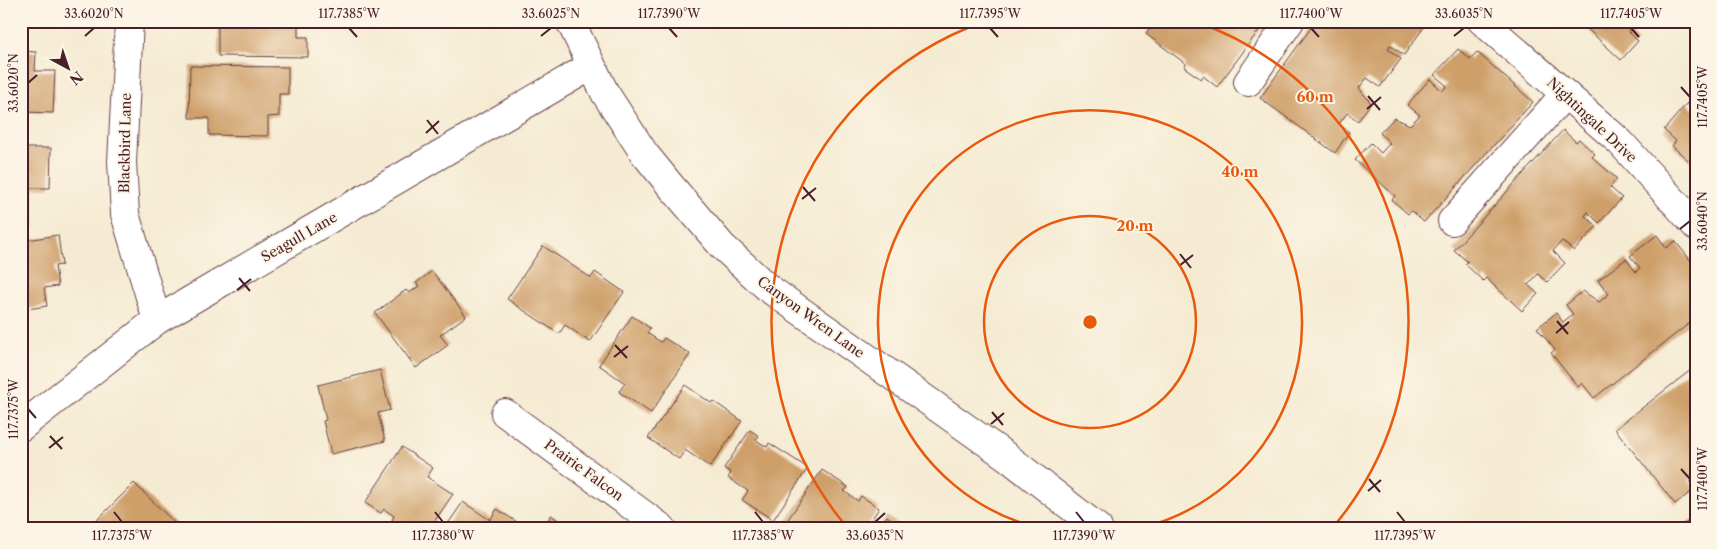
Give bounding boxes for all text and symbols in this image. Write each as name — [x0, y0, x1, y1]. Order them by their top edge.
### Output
text: 33.6020°N — [64, 6, 124, 21]
text: 117.7385°W — [318, 6, 381, 21]
text: 33.6025°N — [522, 6, 580, 21]
text: 117.7390°W — [638, 6, 701, 21]
text: 117.7395°W — [959, 6, 1022, 21]
text: 117.7400°W — [1279, 6, 1343, 21]
text: 33.6035°N — [1435, 6, 1493, 21]
text: 117.7405°W — [1600, 6, 1663, 21]
north arrow — [42, 42, 92, 92]
text: 33.6020°N — [6, 53, 21, 113]
text: 117.7405°W — [1695, 65, 1710, 128]
text: N — [66, 67, 87, 89]
street label: Nightingale Drive — [1543, 74, 1641, 166]
text: 60 m — [1296, 87, 1334, 106]
street label: Blackbird Lane — [115, 92, 135, 193]
text: 40 m — [1221, 162, 1259, 181]
text: 33.6040°N — [1695, 191, 1710, 251]
street label: Seagull Lane — [258, 208, 340, 266]
text: 20 m — [1116, 216, 1154, 235]
street label: Canyon Wren Lane — [754, 272, 868, 362]
centre of rings — [1081, 313, 1099, 331]
text: 117.7375°W — [6, 378, 21, 439]
street label: Prairie Falcon — [541, 435, 627, 505]
text: 117.7400°W — [1695, 447, 1710, 511]
text: 117.7375°W — [92, 528, 153, 543]
text: 117.7380°W — [412, 528, 475, 543]
text: 117.7385°W — [732, 528, 795, 543]
text: 33.6035°N — [846, 528, 904, 543]
text: 117.7390°W — [1053, 528, 1116, 543]
text: 117.7395°W — [1374, 528, 1437, 543]

